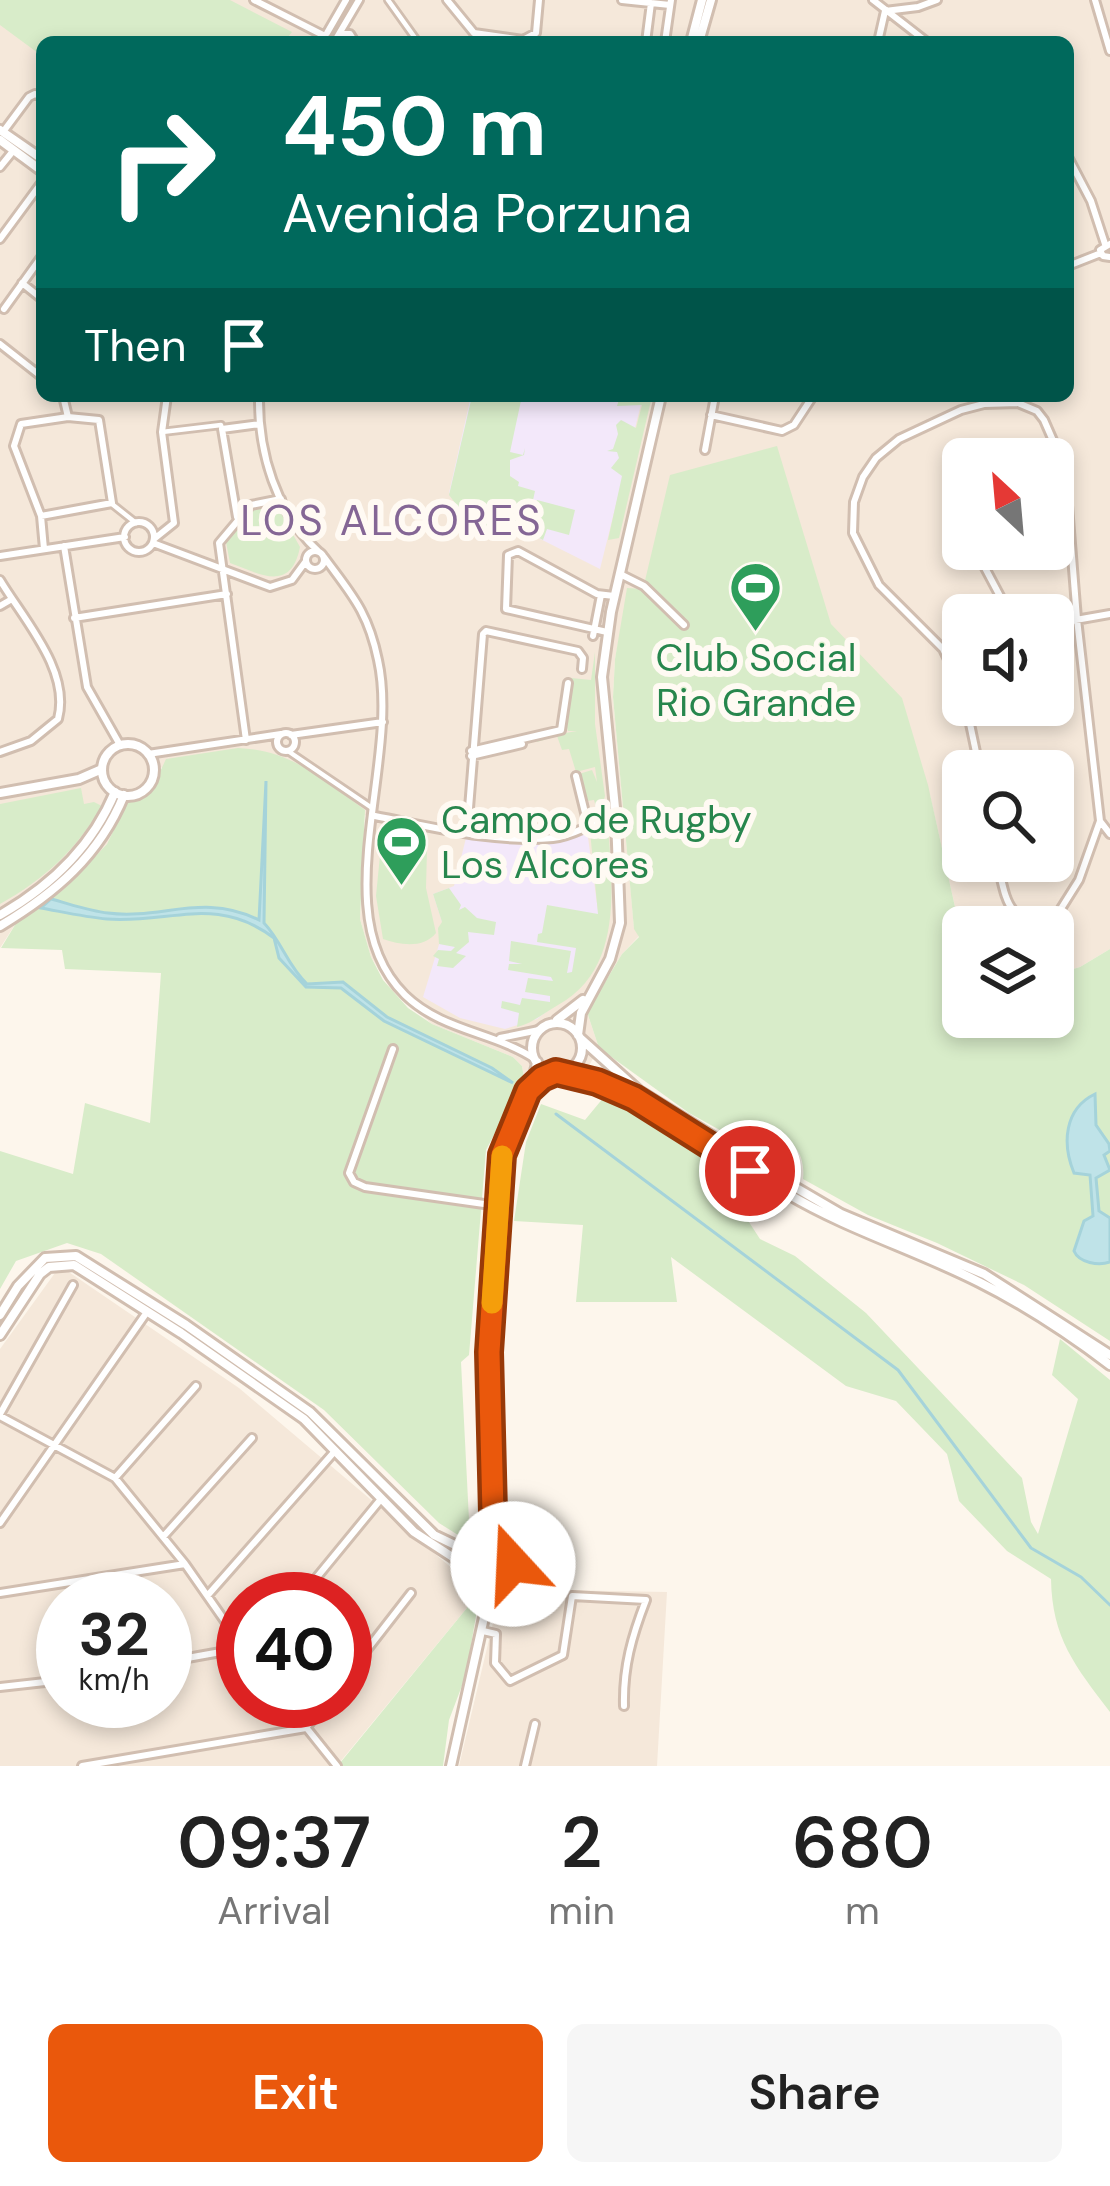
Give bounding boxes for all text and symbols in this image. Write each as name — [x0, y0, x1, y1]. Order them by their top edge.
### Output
text: 450 m — [282, 72, 547, 181]
icon: right — [84, 84, 240, 240]
text: Avenida Porzuna — [282, 178, 692, 249]
icon: arrive — [211, 312, 277, 378]
text: Then — [84, 316, 187, 375]
north arrow — [942, 438, 1074, 570]
map controls — [942, 438, 1074, 1038]
district label: LOS ALCORES — [240, 493, 544, 548]
sports icon: Club Social Rio Grande — [728, 559, 784, 633]
button: sound — [942, 594, 1074, 726]
place label: Club Social Rio Grande — [655, 632, 857, 728]
button: search — [942, 750, 1074, 882]
place label: Campo de Rugby Los Alcores — [441, 794, 752, 890]
sports icon: Campo de Rugby Los Alcores — [374, 813, 430, 887]
button: layers — [942, 906, 1074, 1038]
pin — [699, 1120, 801, 1222]
icon: arrive — [717, 1138, 783, 1204]
position arrow — [450, 1501, 576, 1627]
speed limit sign: 40 — [216, 1572, 372, 1728]
text: 32 — [79, 1595, 149, 1674]
text: km/h — [79, 1660, 149, 1699]
text: 09:37 — [177, 1796, 371, 1889]
text: 2 — [561, 1796, 602, 1889]
text: 680 — [792, 1796, 933, 1889]
text: Arrival — [217, 1885, 331, 1936]
text: min — [548, 1885, 615, 1936]
text: m — [845, 1885, 880, 1936]
button: Exit — [48, 2024, 543, 2162]
button: Share — [567, 2024, 1062, 2162]

